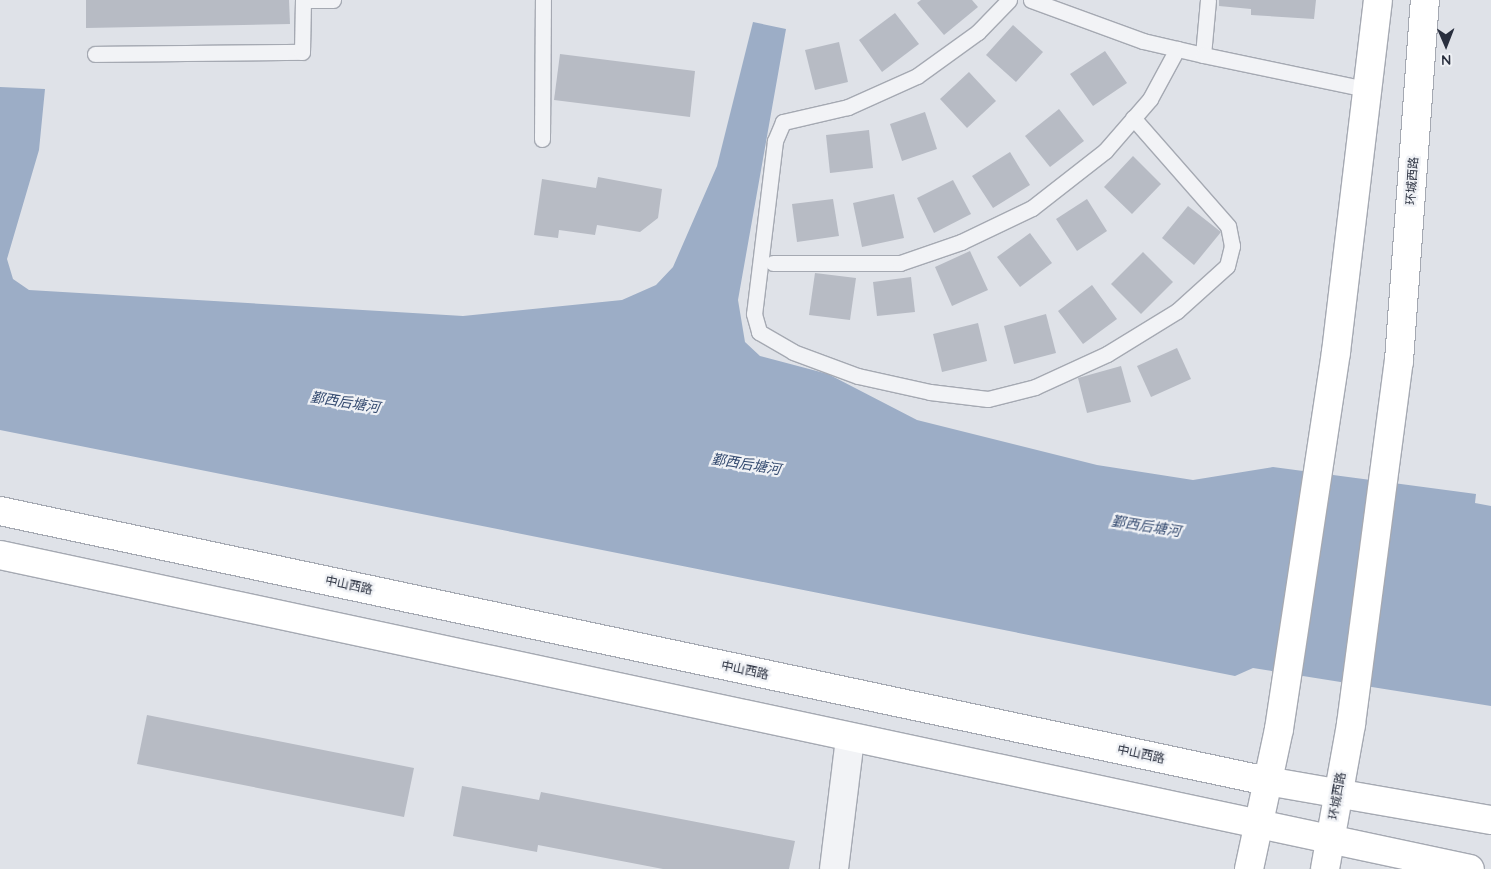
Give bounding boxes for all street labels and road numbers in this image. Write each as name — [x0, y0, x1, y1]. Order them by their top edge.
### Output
street label: 环城西路 — [1403, 157, 1421, 205]
street label: 中山西路 — [324, 573, 374, 597]
street label: 中山西路 — [720, 658, 770, 682]
street label: 中山西路 — [1116, 742, 1166, 766]
street label: 环城西路 — [1326, 771, 1348, 821]

